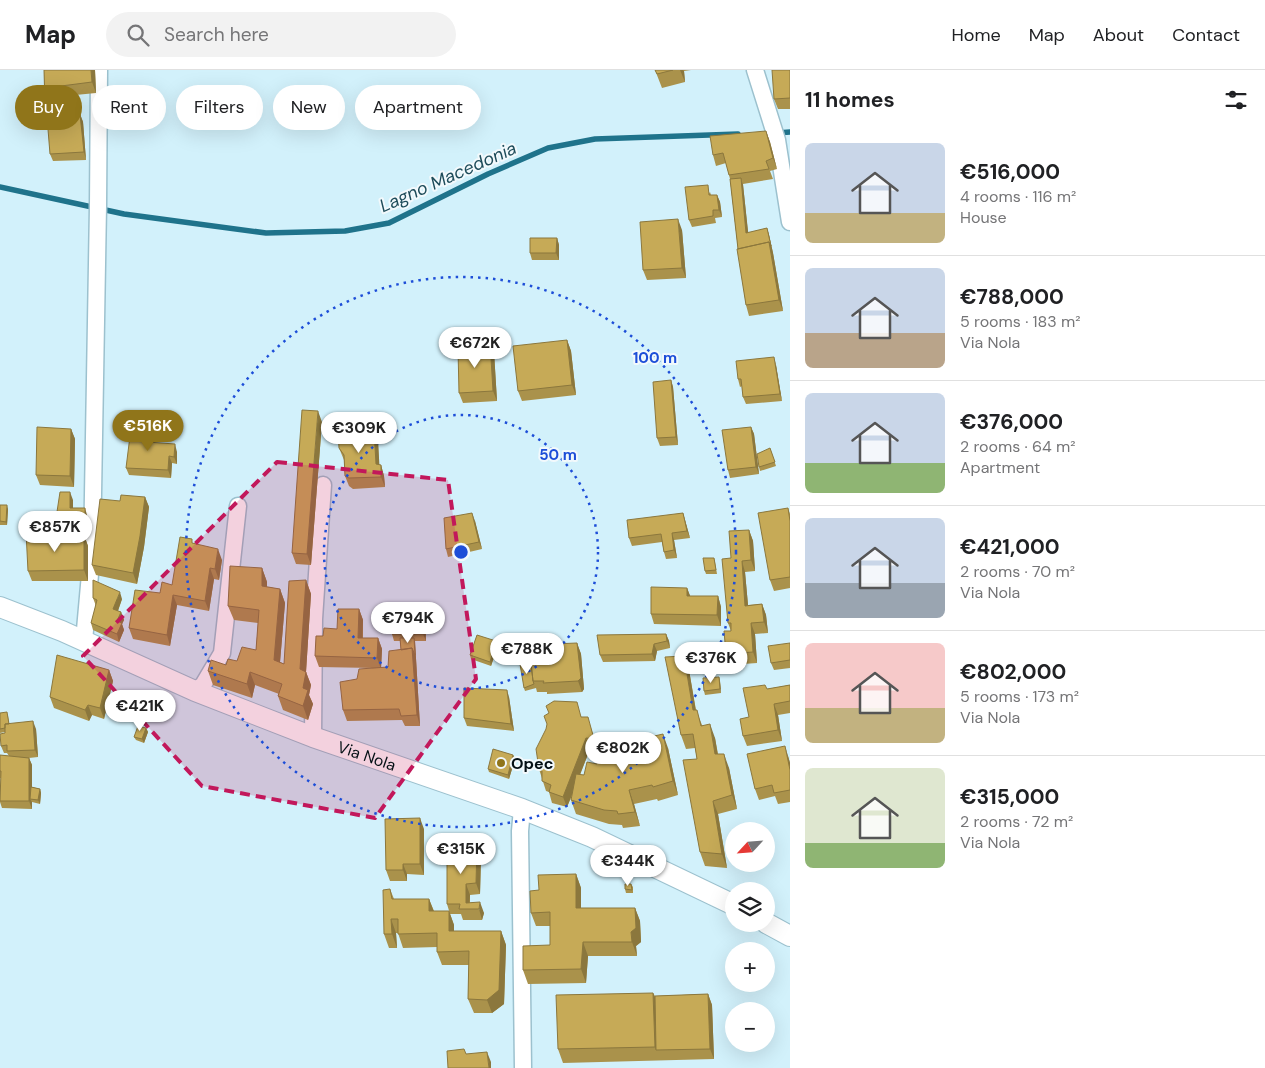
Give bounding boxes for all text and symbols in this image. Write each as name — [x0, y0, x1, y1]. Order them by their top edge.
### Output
search box — [106, 12, 456, 57]
text: Map — [25, 19, 76, 50]
icon: search — [124, 21, 152, 49]
text: Search here — [164, 22, 269, 47]
text: Home — [951, 23, 1001, 47]
text: Map — [1029, 23, 1065, 47]
text: About — [1093, 23, 1144, 47]
text: Contact — [1172, 23, 1240, 47]
chip: Buy — [15, 85, 82, 130]
chip: Rent — [92, 85, 166, 130]
chip: Filters — [176, 85, 263, 130]
chip: New — [273, 85, 345, 130]
chip: Apartment — [355, 85, 481, 130]
text: 11 homes — [805, 86, 895, 114]
icon: filters — [1222, 86, 1250, 114]
water label: Lagno Macedonia — [376, 136, 520, 218]
text: €516,000 — [960, 158, 1060, 186]
icon: home — [845, 163, 905, 223]
text: 4 rooms · 116 m² — [960, 186, 1076, 207]
text: House — [960, 207, 1007, 228]
text: €788,000 — [960, 283, 1064, 311]
icon: home — [845, 288, 905, 348]
text: 5 rooms · 183 m² — [960, 311, 1081, 332]
pin: €672K — [440, 326, 510, 369]
text: €672K — [450, 332, 500, 353]
text: Via Nola — [960, 332, 1020, 353]
text: 100 m — [633, 348, 677, 368]
text: €376,000 — [960, 408, 1063, 436]
pin: €516K — [113, 410, 183, 452]
pin: €309K — [324, 412, 394, 454]
icon: home — [845, 413, 905, 473]
text: €516K — [123, 415, 173, 436]
text: €309K — [332, 417, 386, 438]
text: 2 rooms · 64 m² — [960, 436, 1076, 457]
text: 50 m — [539, 445, 577, 465]
text: Apartment — [960, 457, 1040, 478]
pin: €857K — [20, 510, 90, 553]
text: €857K — [29, 516, 81, 537]
text: €421,000 — [960, 533, 1060, 561]
icon: home — [845, 538, 905, 598]
centre of rings — [452, 543, 470, 561]
text: 2 rooms · 70 m² — [960, 561, 1075, 582]
text: Via Nola — [960, 582, 1020, 603]
pin: €794K — [373, 602, 443, 644]
text: €794K — [382, 607, 434, 628]
pin: €788K — [492, 632, 562, 675]
text: €788K — [501, 638, 553, 659]
pin: €376K — [676, 642, 746, 684]
text: €376K — [685, 647, 737, 668]
text: €802,000 — [960, 658, 1066, 686]
icon: home — [845, 663, 905, 723]
text: 5 rooms · 173 m² — [960, 686, 1079, 707]
pin: €421K — [105, 690, 175, 732]
text: €421K — [116, 695, 164, 716]
text: Via Nola — [960, 707, 1020, 728]
pin: €802K — [588, 732, 658, 774]
street label: Via Nola — [335, 736, 399, 775]
text: €802K — [596, 737, 650, 758]
place label: Opec — [511, 753, 553, 774]
marker: Opec — [495, 757, 507, 769]
text: €315,000 — [960, 783, 1059, 811]
icon: home — [845, 788, 905, 848]
text: 2 rooms · 72 m² — [960, 811, 1073, 832]
north arrow — [725, 822, 775, 872]
map controls — [725, 822, 775, 1052]
pin: €315K — [426, 832, 496, 875]
text: Via Nola — [960, 832, 1020, 853]
text: €315K — [437, 838, 485, 859]
pin: €344K — [593, 844, 663, 887]
text: €344K — [601, 850, 655, 871]
button: layers — [725, 882, 775, 932]
button: + — [725, 942, 775, 992]
button: − — [725, 1002, 775, 1052]

